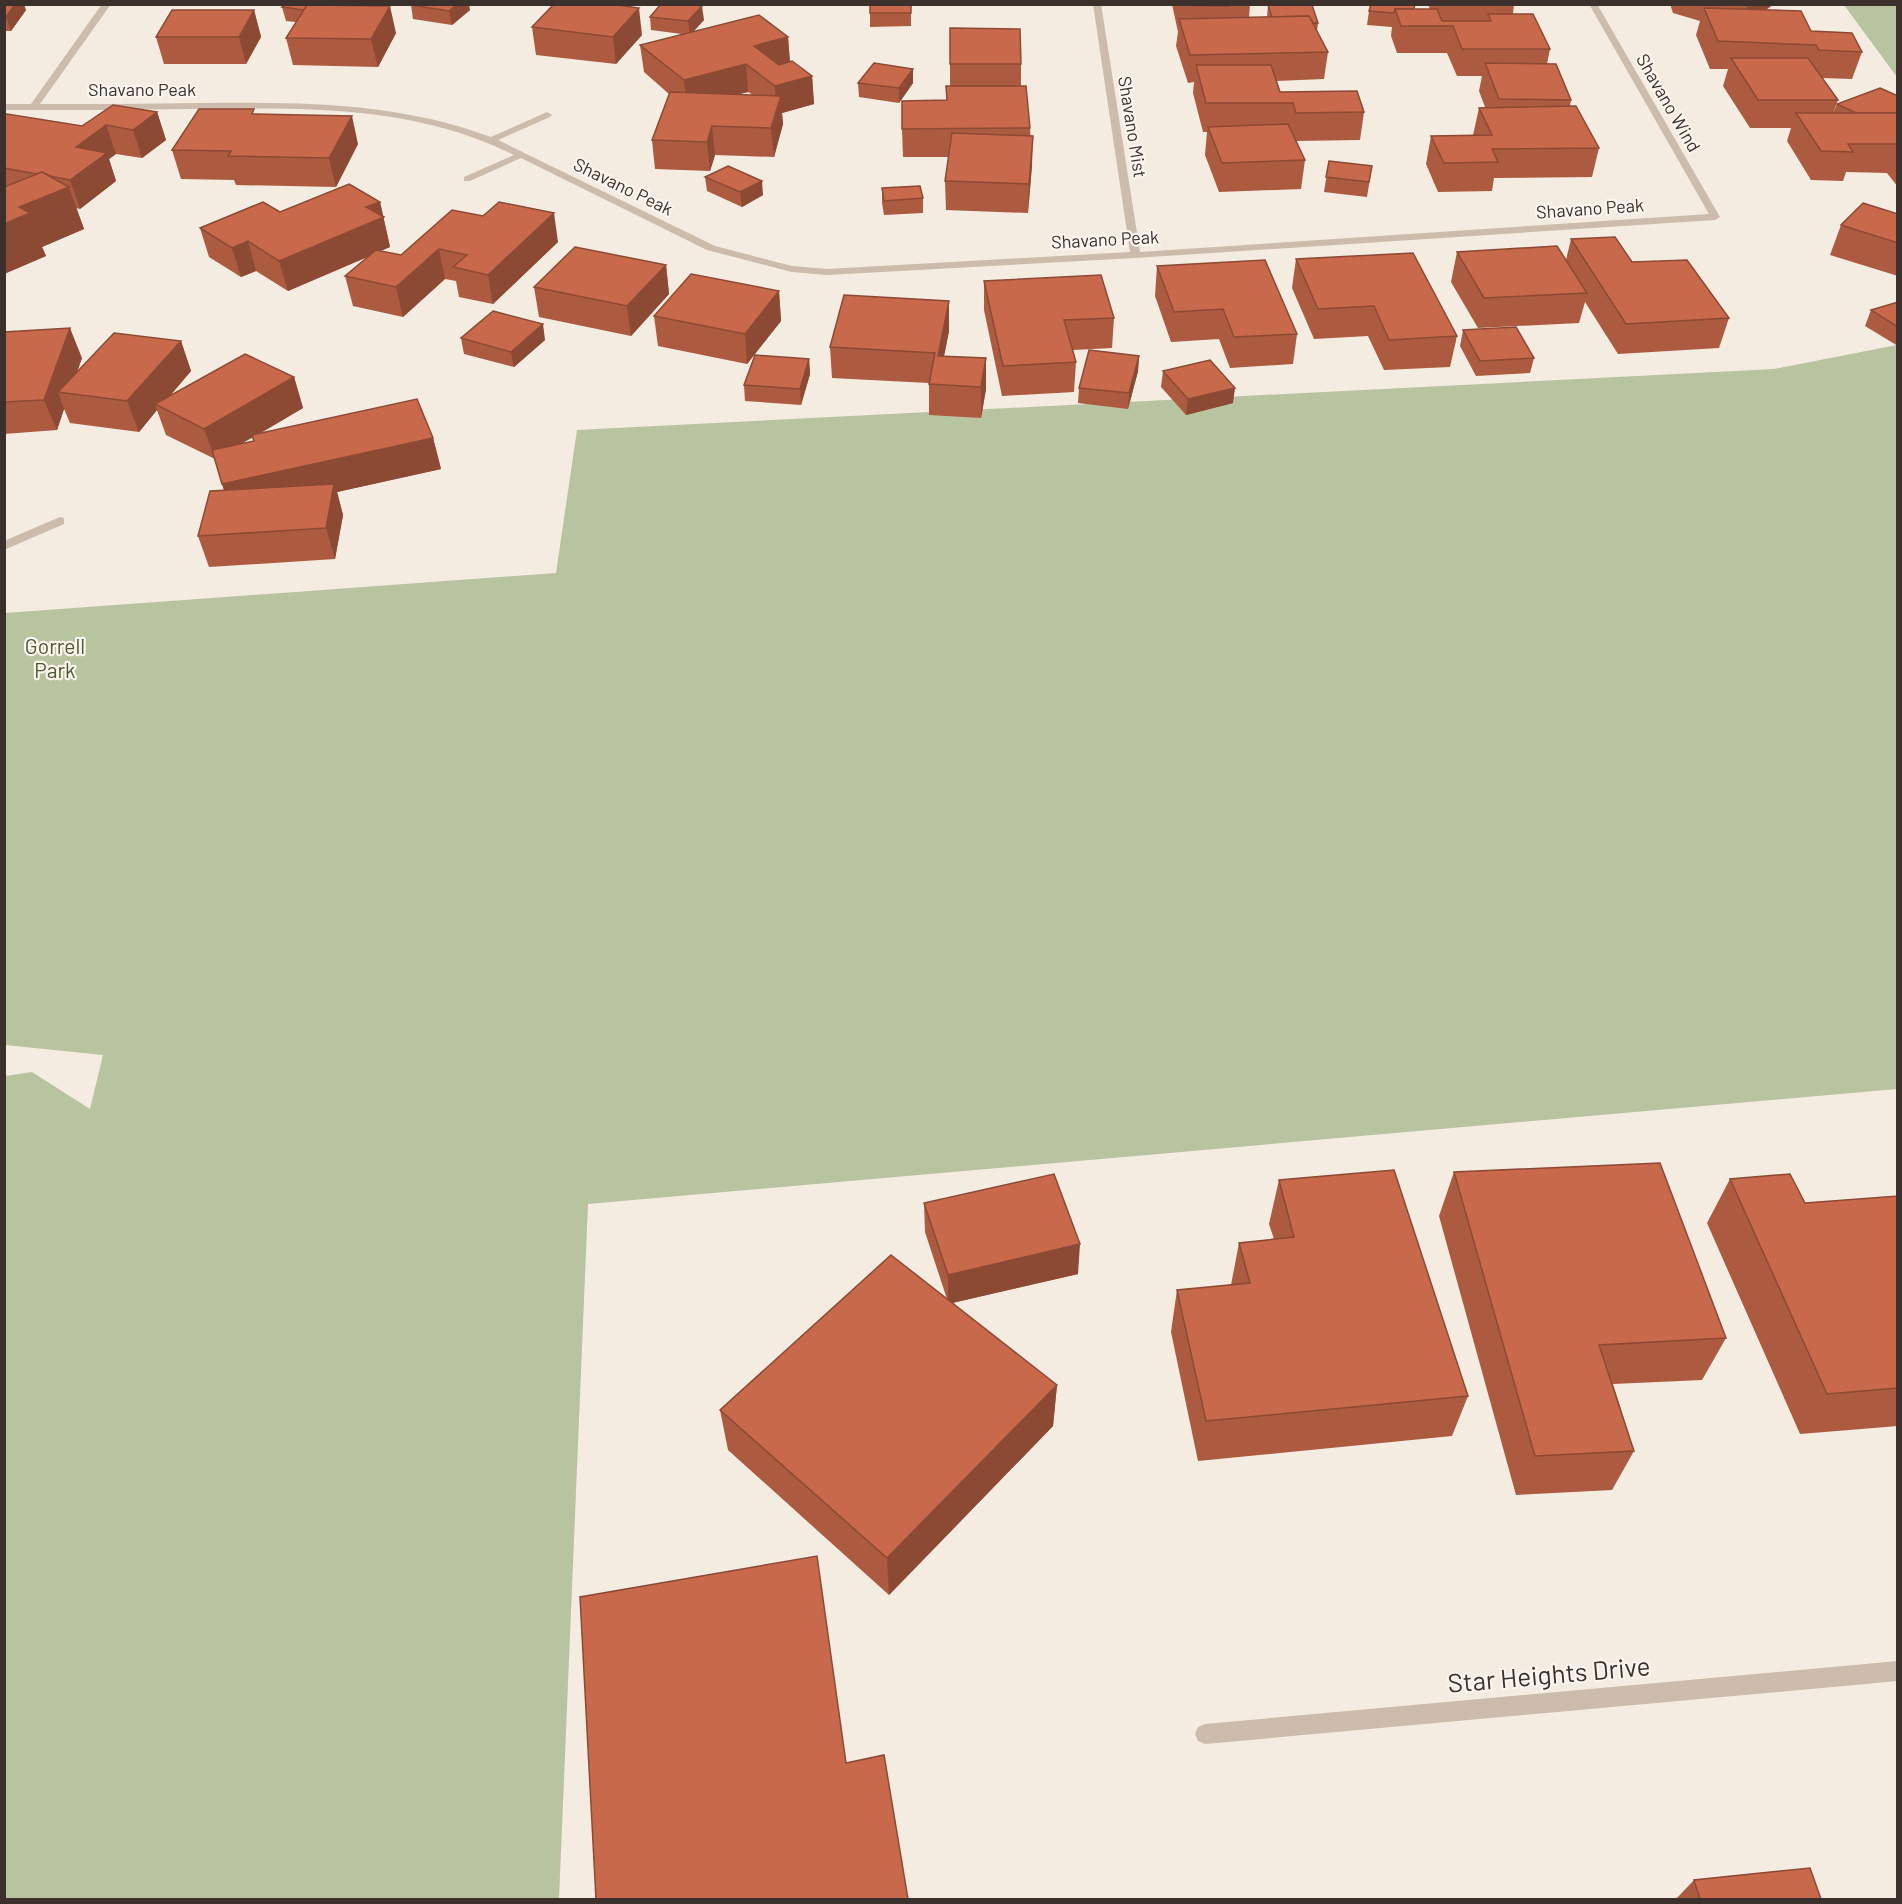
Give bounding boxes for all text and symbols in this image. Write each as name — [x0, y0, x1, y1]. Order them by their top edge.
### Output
street label: Shavano Wind — [1632, 50, 1706, 155]
street label: Shavano Mist — [1114, 75, 1152, 179]
street label: Shavano Peak — [88, 78, 196, 100]
street label: Shavano Peak — [570, 153, 677, 220]
street label: Shavano Peak — [1535, 193, 1645, 223]
street label: Shavano Peak — [1050, 225, 1159, 253]
park label: Gorrell Park — [25, 633, 85, 682]
street label: Star Heights Drive — [1446, 1649, 1651, 1698]

